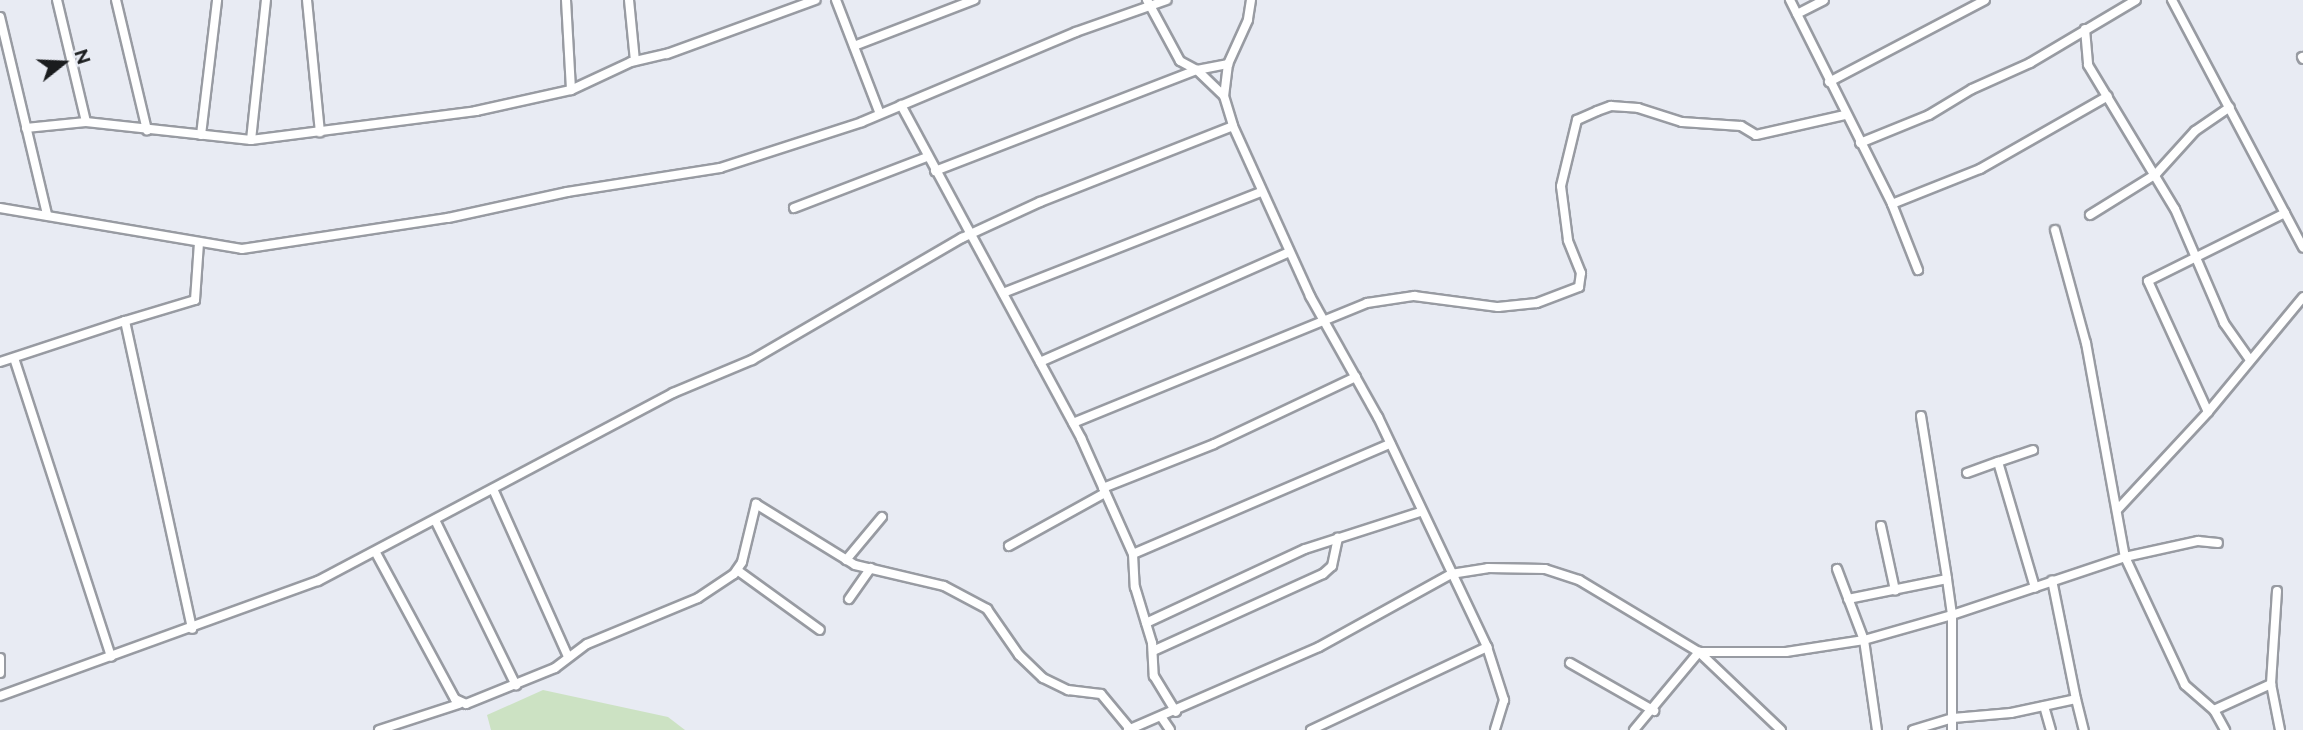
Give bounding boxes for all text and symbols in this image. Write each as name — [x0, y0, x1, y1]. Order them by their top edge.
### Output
north arrow — [28, 28, 98, 98]
text: N — [70, 46, 96, 67]

